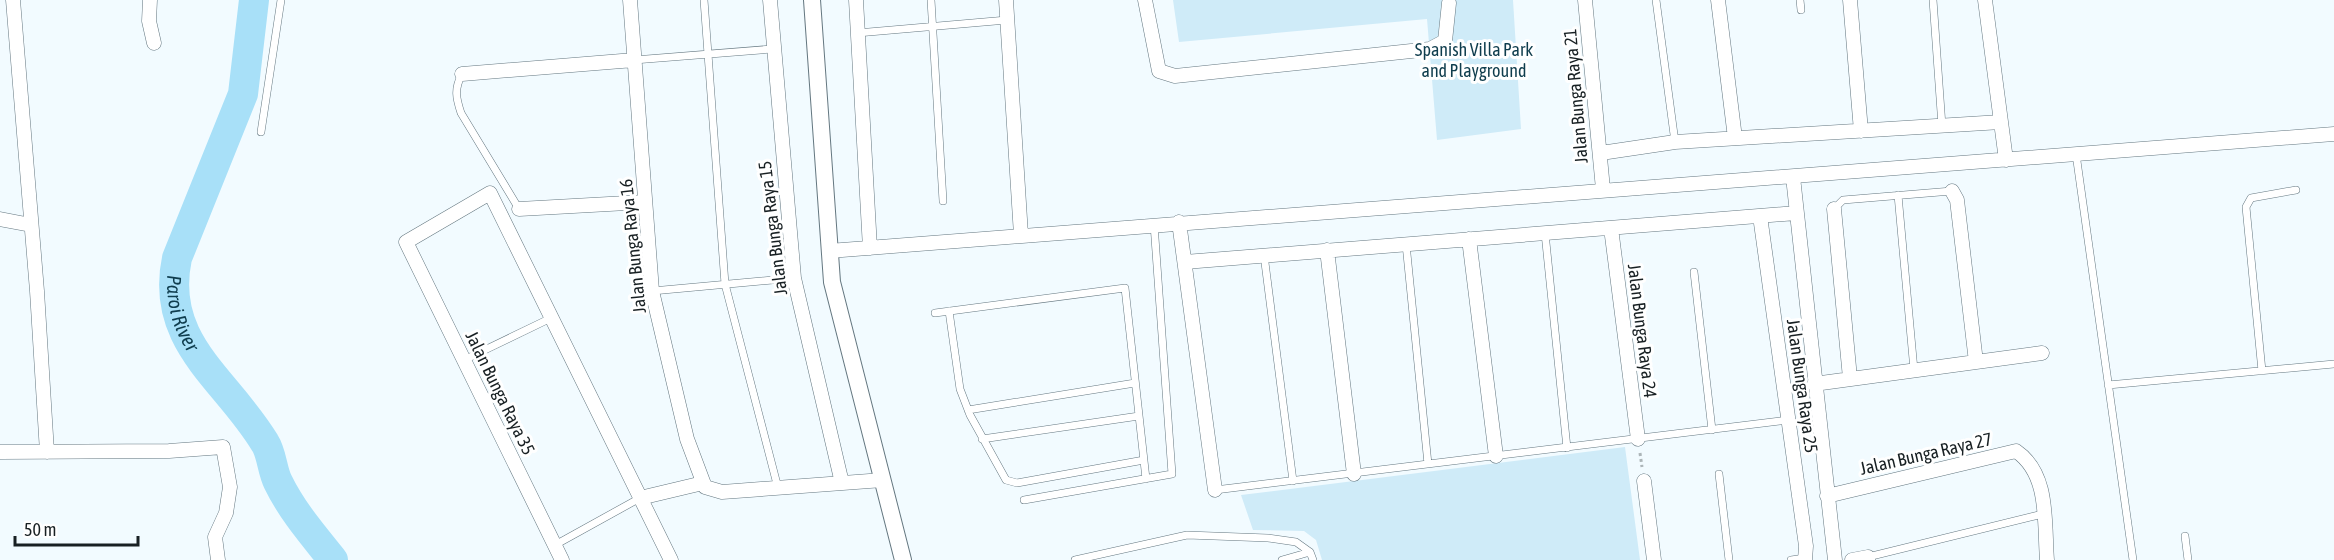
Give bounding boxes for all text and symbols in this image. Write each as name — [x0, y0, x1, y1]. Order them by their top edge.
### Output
street label: Jalan Bunga Raya 21 — [1559, 28, 1592, 164]
park label: Spanish Villa Park and Playground — [1415, 39, 1533, 81]
street label: Jalan Bunga Raya 15 — [754, 160, 791, 296]
street label: Jalan Bunga Raya 16 — [615, 178, 650, 314]
street label: Jalan Bunga Raya 24 — [1624, 263, 1661, 399]
water label: Paroi River — [163, 275, 205, 356]
street label: Jalan Bunga Raya 25 — [1783, 318, 1822, 454]
street label: Jalan Bunga Raya 35 — [461, 328, 539, 458]
street label: Jalan Bunga Raya 27 — [1858, 428, 1994, 479]
scale bar — [15, 509, 138, 547]
text: 50 m — [24, 519, 56, 540]

